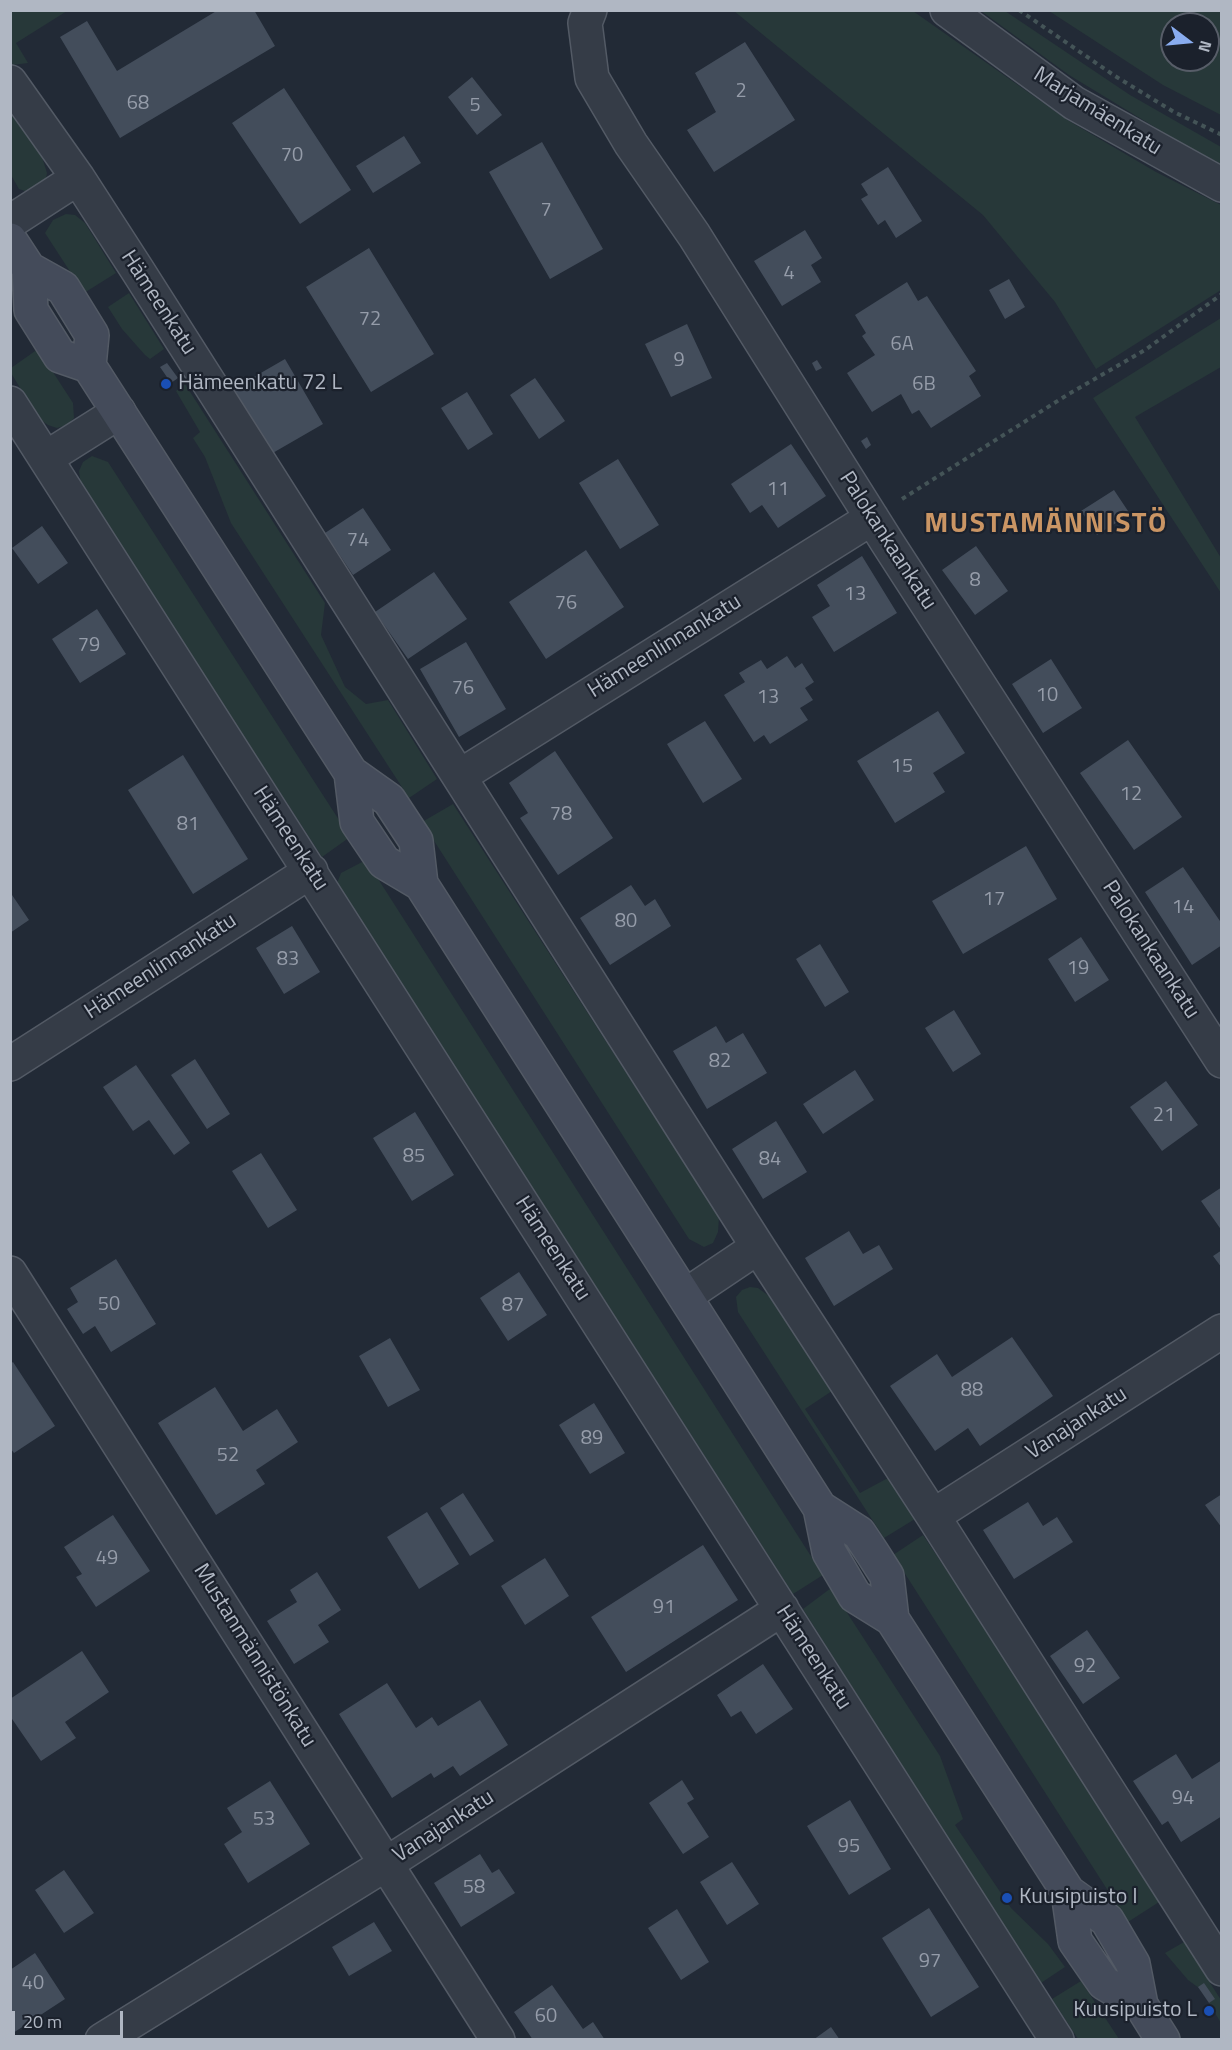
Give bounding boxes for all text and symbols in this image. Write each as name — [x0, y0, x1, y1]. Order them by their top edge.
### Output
north arrow — [1160, 12, 1220, 72]
text: N — [1192, 38, 1218, 55]
street label: Marjamäenkatu — [1028, 62, 1166, 162]
house number: 2 — [735, 80, 747, 104]
house number: 68 — [127, 92, 149, 116]
house number: 5 — [469, 94, 481, 118]
house number: 70 — [281, 144, 303, 168]
house number: 7 — [540, 199, 552, 223]
street label: Hämeenkatu — [114, 246, 202, 360]
house number: 4 — [783, 262, 795, 286]
house number: 72 — [359, 308, 381, 332]
house number: 6A — [890, 333, 914, 357]
house number: 9 — [673, 349, 685, 373]
place label: Hämeenkatu 72 L — [178, 371, 342, 397]
house number: 6B — [912, 373, 936, 397]
marker: Hämeenkatu 72 L — [159, 377, 173, 391]
street label: Palokankaankatu — [833, 467, 941, 615]
house number: 11 — [767, 478, 789, 502]
district label: MUSTAMÄNNISTÖ — [924, 508, 1168, 542]
house number: 74 — [347, 529, 369, 553]
house number: 8 — [969, 569, 981, 593]
house number: 13 — [844, 583, 866, 607]
street label: Hämeenlinnankatu — [584, 589, 746, 705]
house number: 76 — [555, 592, 577, 616]
house number: 79 — [78, 634, 100, 658]
house number: 76 — [452, 677, 474, 701]
house number: 10 — [1036, 684, 1058, 708]
house number: 13 — [757, 686, 779, 710]
house number: 15 — [891, 755, 913, 779]
street label: Hämeenkatu — [246, 782, 334, 896]
house number: 12 — [1120, 783, 1142, 807]
house number: 78 — [550, 803, 572, 827]
house number: 81 — [177, 813, 199, 837]
street label: Palokankaankatu — [1096, 876, 1204, 1024]
house number: 17 — [983, 888, 1005, 912]
house number: 14 — [1172, 896, 1194, 920]
street label: Hämeenlinnankatu — [80, 908, 242, 1026]
house number: 80 — [615, 910, 637, 934]
house number: 83 — [277, 948, 299, 972]
house number: 19 — [1067, 957, 1089, 981]
house number: 82 — [709, 1050, 731, 1074]
house number: 21 — [1153, 1104, 1175, 1128]
house number: 85 — [403, 1145, 425, 1169]
house number: 84 — [759, 1148, 781, 1172]
street label: Hämeenkatu — [508, 1192, 596, 1306]
house number: 50 — [98, 1293, 120, 1317]
house number: 87 — [502, 1294, 524, 1318]
house number: 88 — [961, 1379, 983, 1403]
street label: Vanajankatu — [1022, 1382, 1132, 1466]
house number: 89 — [581, 1427, 603, 1451]
house number: 52 — [217, 1444, 239, 1468]
house number: 49 — [96, 1547, 118, 1571]
street label: Mustanmännistönkatu — [187, 1559, 321, 1753]
house number: 91 — [653, 1596, 675, 1620]
street label: Hämeenkatu — [769, 1601, 857, 1715]
house number: 92 — [1074, 1655, 1096, 1679]
street label: Vanajankatu — [389, 1785, 499, 1869]
house number: 94 — [1172, 1787, 1194, 1811]
house number: 53 — [253, 1808, 275, 1832]
house number: 95 — [838, 1835, 860, 1859]
house number: 58 — [463, 1876, 485, 1900]
place label: Kuusipuisto I — [1019, 1885, 1138, 1911]
marker: Kuusipuisto I — [1000, 1891, 1014, 1905]
house number: 97 — [919, 1950, 941, 1974]
house number: 40 — [22, 1972, 44, 1996]
place label: Kuusipuisto L — [1073, 1998, 1197, 2024]
scale bar — [15, 1999, 126, 2037]
marker: Kuusipuisto L — [1202, 2004, 1216, 2018]
house number: 60 — [535, 2005, 557, 2029]
text: 20 m — [23, 2008, 62, 2035]

